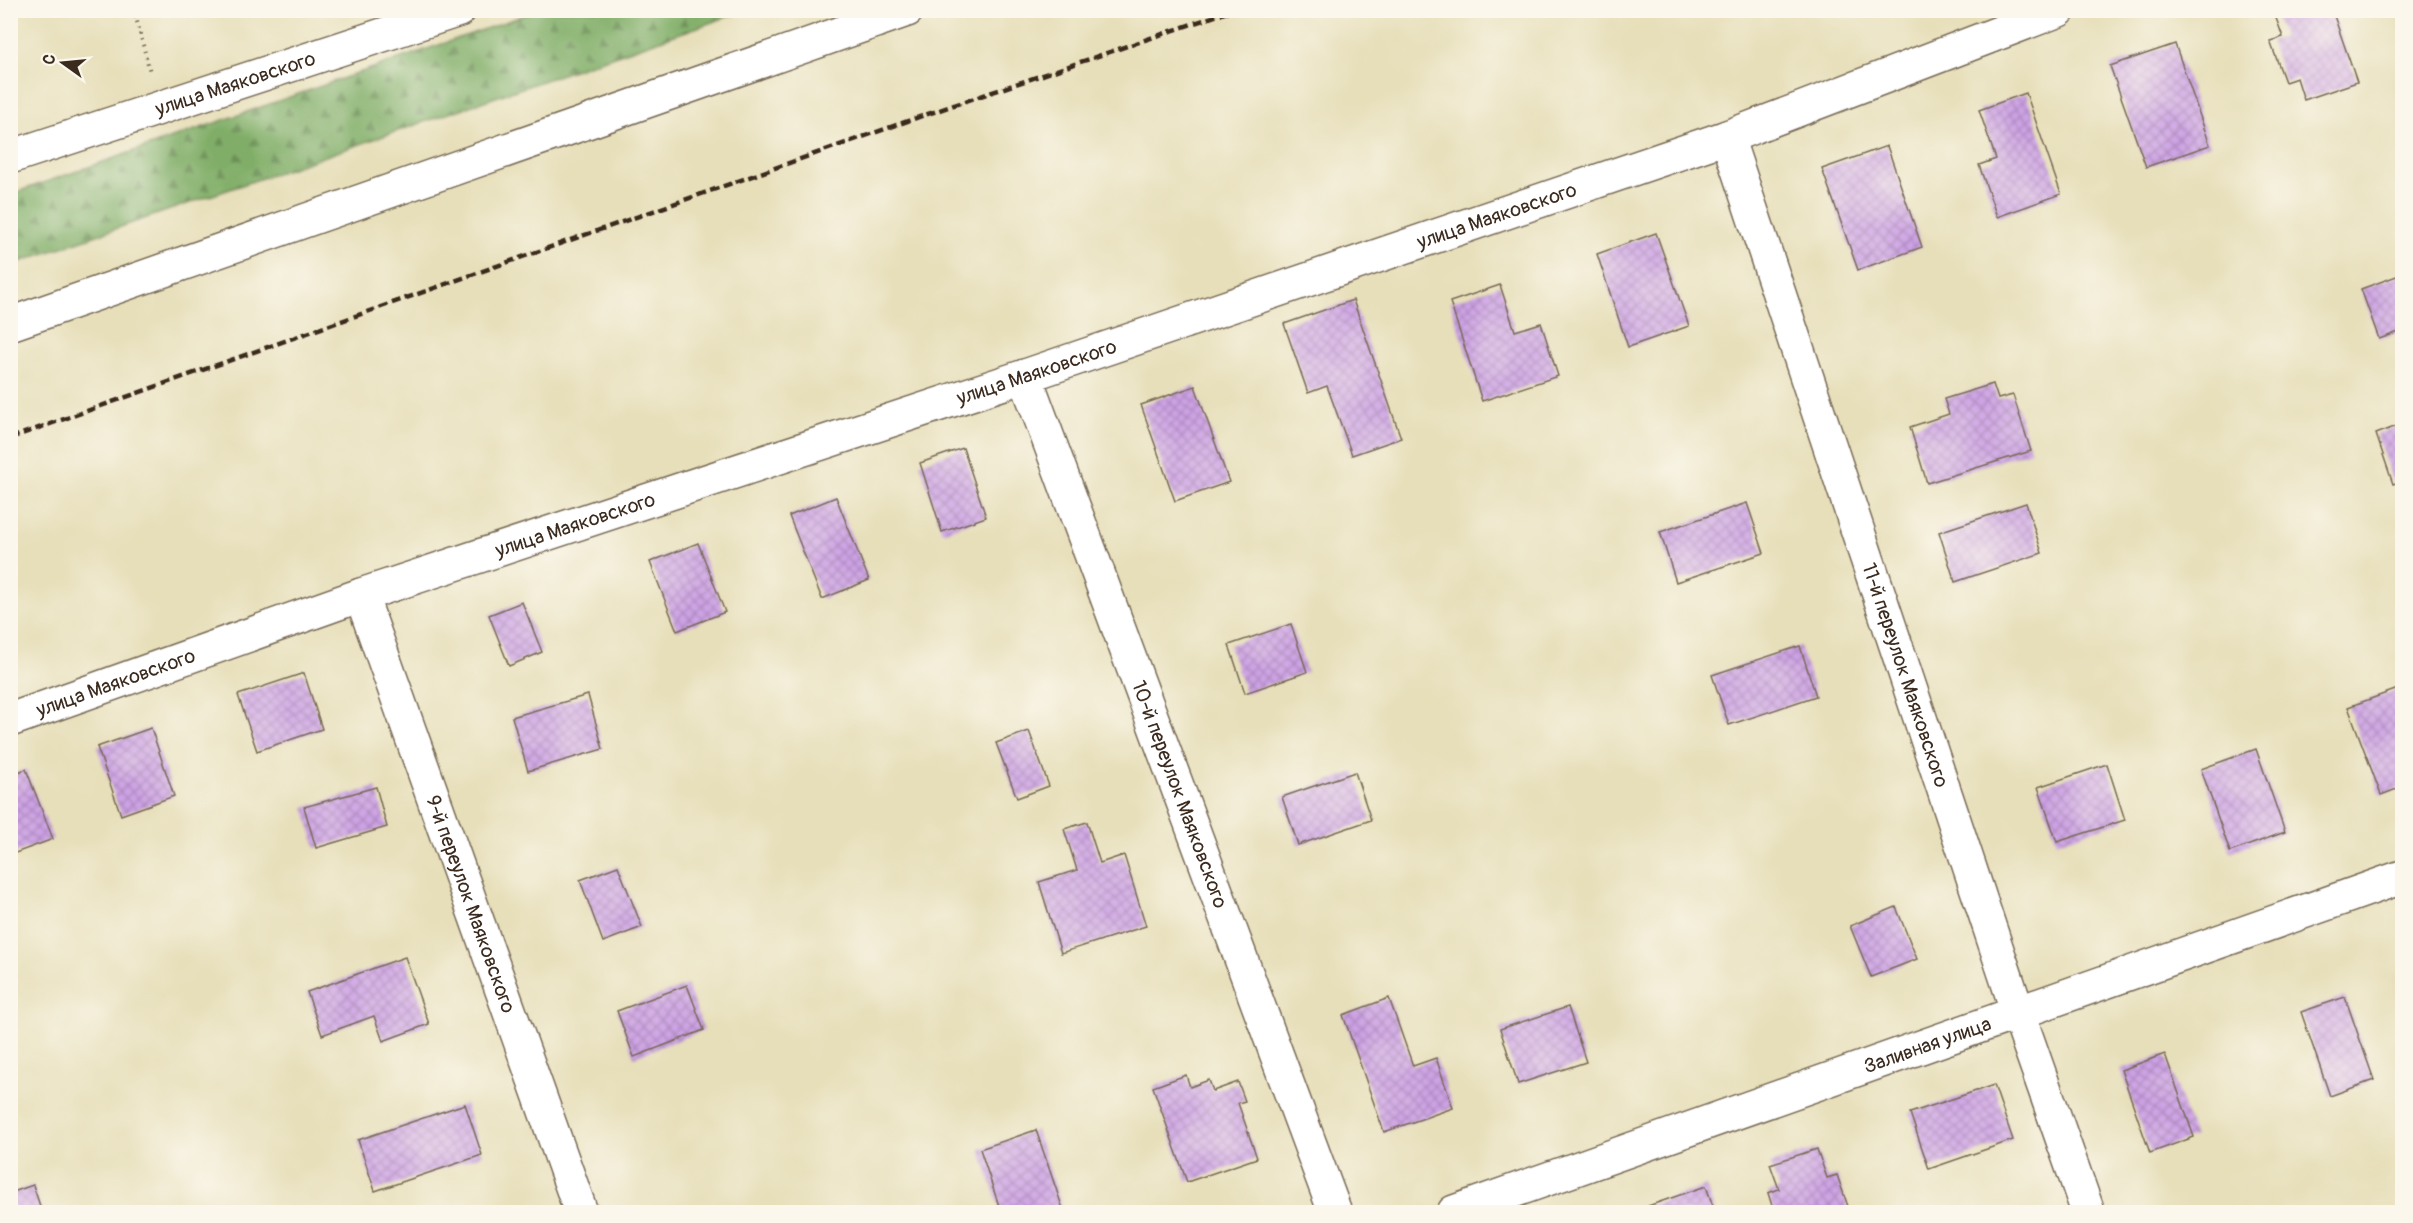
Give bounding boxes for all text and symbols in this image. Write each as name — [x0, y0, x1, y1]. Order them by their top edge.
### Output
north arrow — [33, 33, 93, 93]
street label: улица Маяковского — [151, 46, 319, 122]
text: С — [39, 52, 60, 67]
street label: улица Маяковского — [1413, 177, 1580, 255]
street label: улица Маяковского — [953, 334, 1120, 411]
street label: улица Маяковского — [491, 487, 659, 563]
street label: 11-й переулок Маяковского — [1856, 560, 1954, 791]
street label: улица Маяковского — [32, 643, 199, 723]
street label: 10-й переулок Маяковского — [1126, 677, 1233, 912]
street label: 9-й переулок Маяковского — [420, 792, 521, 1017]
street label: Заливная улица — [1860, 1011, 1995, 1079]

